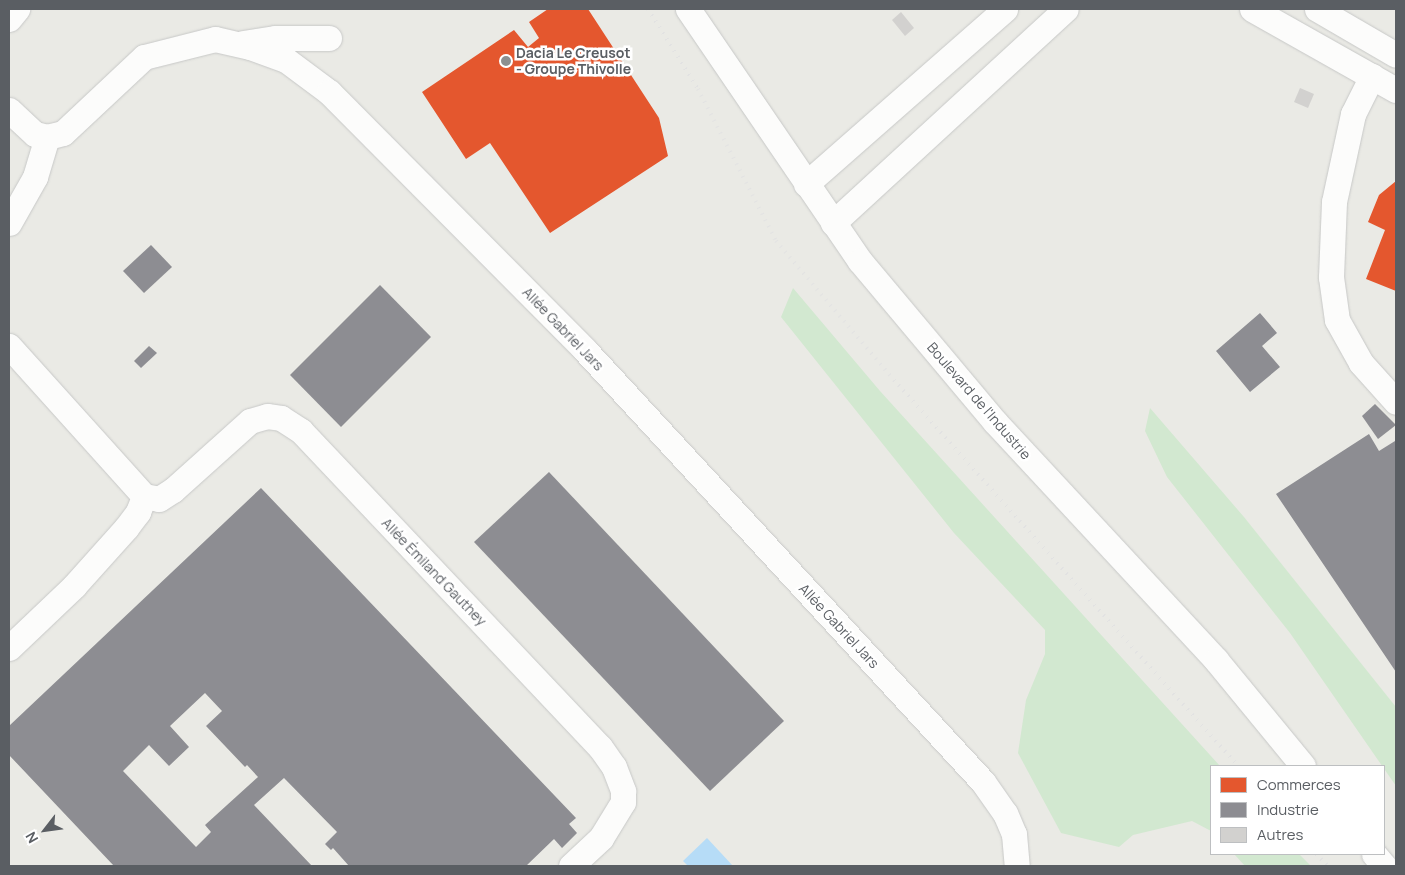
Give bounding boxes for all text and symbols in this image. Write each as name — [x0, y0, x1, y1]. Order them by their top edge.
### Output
place label: Dacia Le Creusot - Groupe Thivolle — [516, 45, 631, 78]
marker: Dacia Le Creusot - Groupe Thivolle — [500, 55, 512, 67]
street label: Allée Gabriel Jars — [519, 284, 607, 374]
street label: Boulevard de l'Industrie — [924, 339, 1034, 463]
street label: Allée Émiland Gauthey — [378, 515, 490, 629]
street label: Allée Gabriel Jars — [796, 580, 882, 672]
legend — [1210, 765, 1385, 855]
text: Commerces — [1257, 774, 1341, 795]
text: Industrie — [1257, 799, 1319, 820]
north arrow — [20, 805, 70, 855]
text: Autres — [1257, 824, 1303, 845]
text: N — [21, 829, 42, 847]

